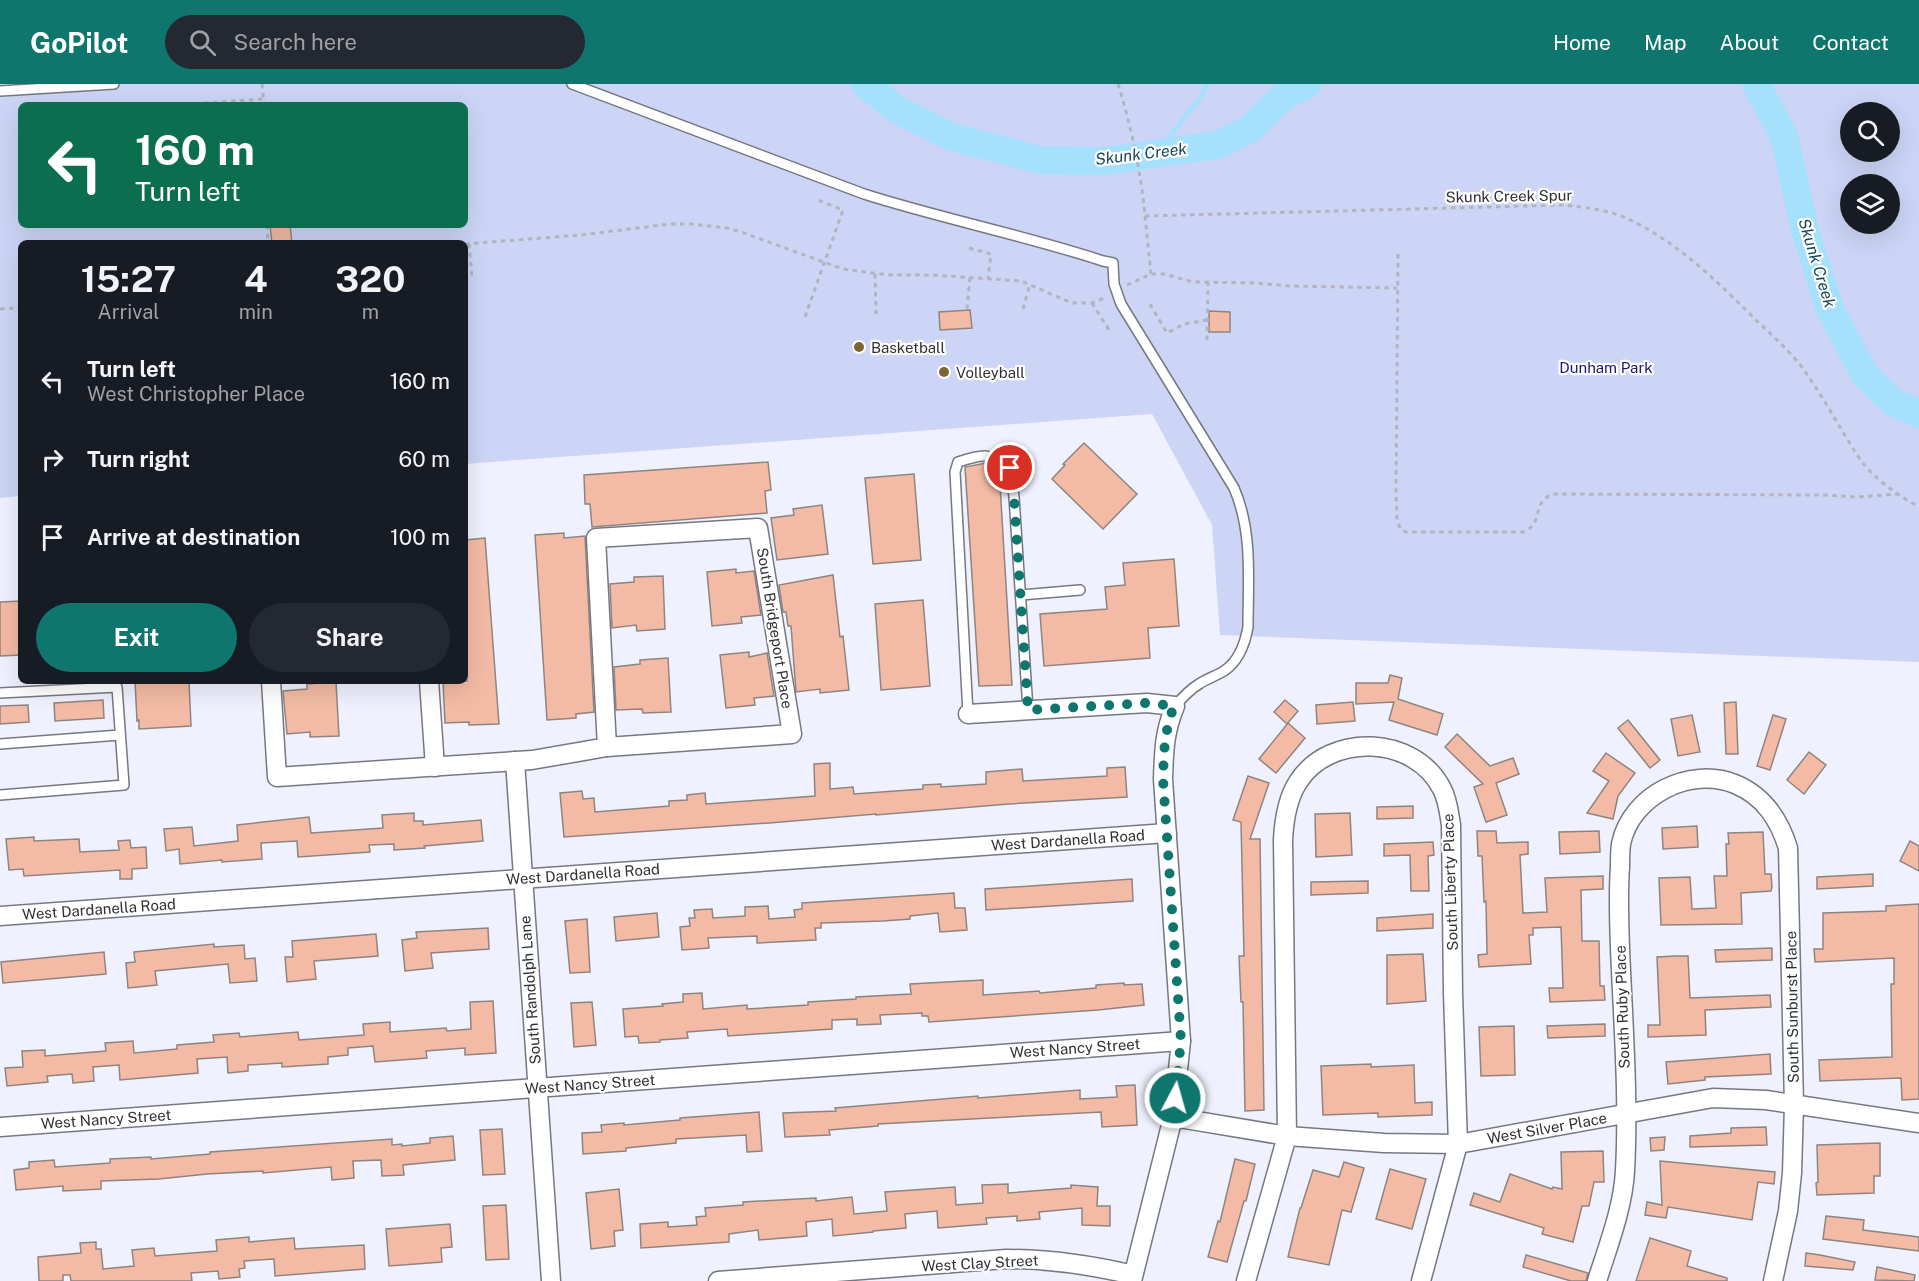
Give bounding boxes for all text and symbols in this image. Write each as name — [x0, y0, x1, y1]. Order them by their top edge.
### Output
search box — [165, 15, 585, 69]
text: GoPilot — [30, 26, 129, 59]
icon: search — [186, 26, 219, 59]
text: Search here — [234, 29, 357, 55]
text: Home — [1553, 30, 1611, 55]
text: Map — [1644, 30, 1687, 55]
text: About — [1720, 30, 1779, 55]
text: Contact — [1812, 30, 1889, 55]
map controls — [1840, 102, 1900, 234]
button: search — [1840, 102, 1900, 162]
text: 160 m — [135, 125, 255, 174]
icon: left — [36, 126, 114, 204]
water label: Skunk Creek — [1094, 139, 1188, 169]
button: layers — [1840, 174, 1900, 234]
text: Turn left — [135, 175, 241, 207]
street label: Skunk Creek Spur — [1446, 186, 1573, 206]
water label: Skunk Creek — [1794, 216, 1840, 310]
text: 15:27 — [81, 258, 176, 300]
text: 4 — [244, 258, 268, 300]
text: 320 — [335, 258, 405, 300]
text: Arrival — [98, 300, 159, 324]
text: min — [239, 300, 273, 324]
text: m — [362, 300, 379, 324]
place label: Basketball — [871, 339, 945, 356]
marker: Basketball — [852, 340, 866, 354]
text: Turn left — [87, 356, 176, 382]
park label: Dunham Park — [1559, 359, 1653, 376]
place label: Volleyball — [956, 364, 1025, 381]
icon: left — [36, 365, 69, 398]
marker: Volleyball — [937, 365, 951, 379]
text: 160 m — [390, 368, 450, 394]
text: West Christopher Place — [87, 382, 305, 406]
pin — [984, 442, 1035, 493]
icon: right — [36, 443, 69, 476]
text: Turn right — [87, 446, 190, 472]
text: 60 m — [399, 446, 450, 472]
icon: arrive — [993, 451, 1026, 484]
icon: arrive — [36, 521, 69, 554]
text: Arrive at destination — [87, 524, 300, 550]
text: 100 m — [390, 524, 450, 550]
street label: South Bridgeport Place — [754, 546, 796, 710]
button: Exit — [36, 603, 237, 672]
button: Share — [249, 603, 450, 672]
street label: South Liberty Place — [1439, 813, 1461, 951]
street label: West Dardanella Road — [991, 826, 1145, 854]
street label: West Dardanella Road — [506, 860, 660, 888]
street label: West Dardanella Road — [22, 895, 176, 923]
street label: South Randolph Lane — [516, 915, 544, 1065]
street label: South Sunburst Place — [1782, 931, 1802, 1083]
street label: South Ruby Place — [1611, 945, 1633, 1069]
street label: West Nancy Street — [1009, 1035, 1141, 1061]
position arrow — [1143, 1066, 1207, 1130]
street label: West Nancy Street — [524, 1071, 656, 1097]
street label: West Nancy Street — [40, 1106, 172, 1132]
street label: West Silver Place — [1486, 1109, 1608, 1147]
street label: West Clay Street — [921, 1251, 1039, 1275]

